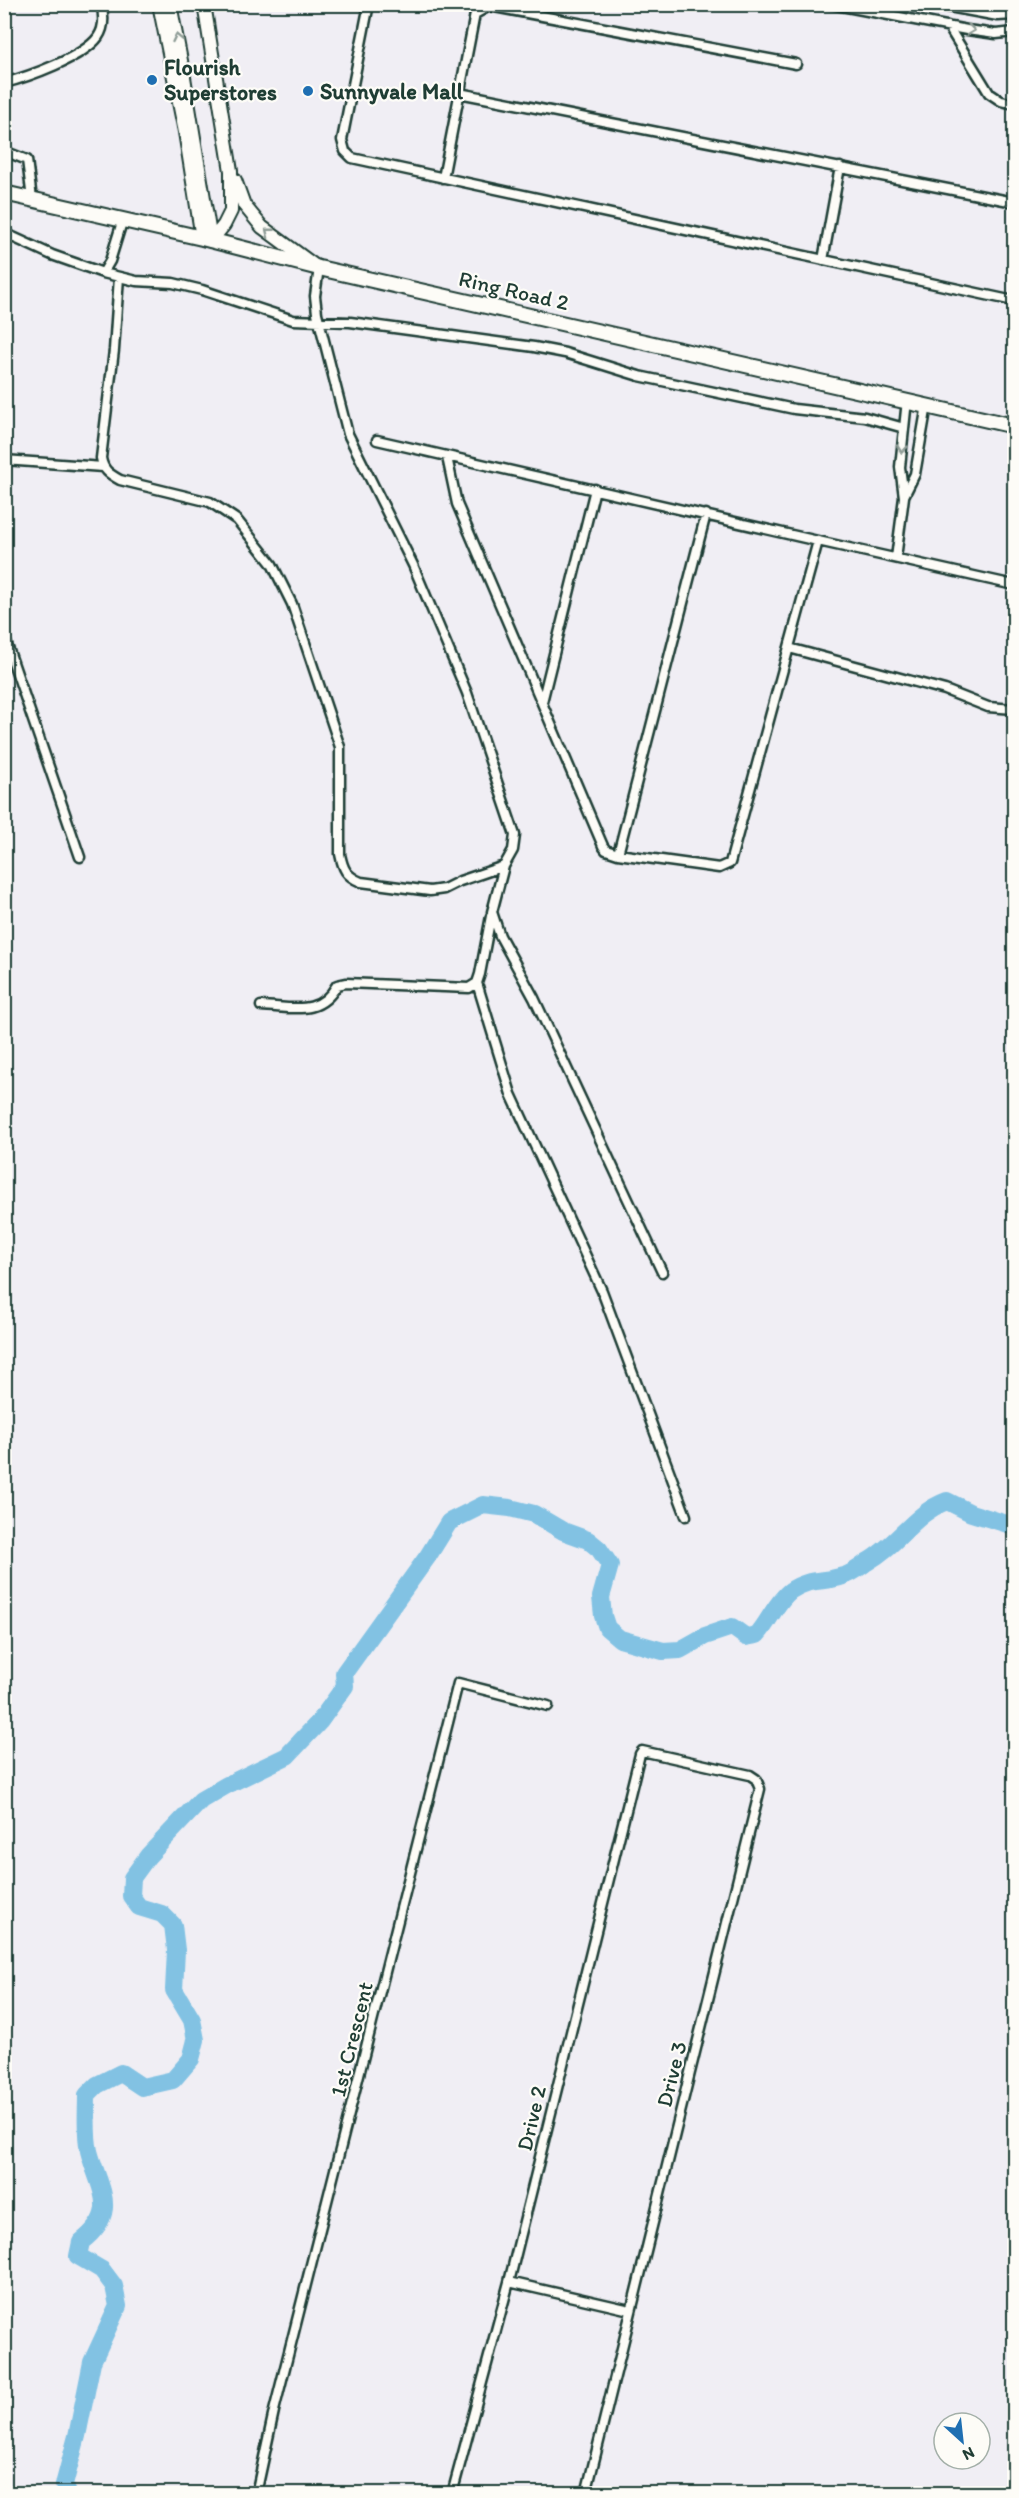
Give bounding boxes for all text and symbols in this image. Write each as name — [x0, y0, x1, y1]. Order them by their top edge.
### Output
one-way arrow — [966, 24, 975, 36]
one-way arrow — [171, 34, 184, 44]
place label: Flourish Superstores — [164, 54, 277, 106]
marker: Flourish Superstores — [145, 73, 159, 87]
place label: Sunnyvale Mall — [320, 78, 464, 105]
marker: Sunnyvale Mall — [301, 84, 315, 98]
one-way arrow — [265, 229, 276, 240]
street label: Ring Road 2 — [456, 265, 572, 316]
one-way arrow — [896, 444, 909, 453]
street label: 1st Crescent — [324, 1979, 379, 2099]
street label: Drive 3 — [650, 2039, 693, 2110]
street label: Drive 2 — [511, 2082, 552, 2153]
north arrow — [932, 2411, 992, 2471]
text: N — [959, 2443, 978, 2465]

